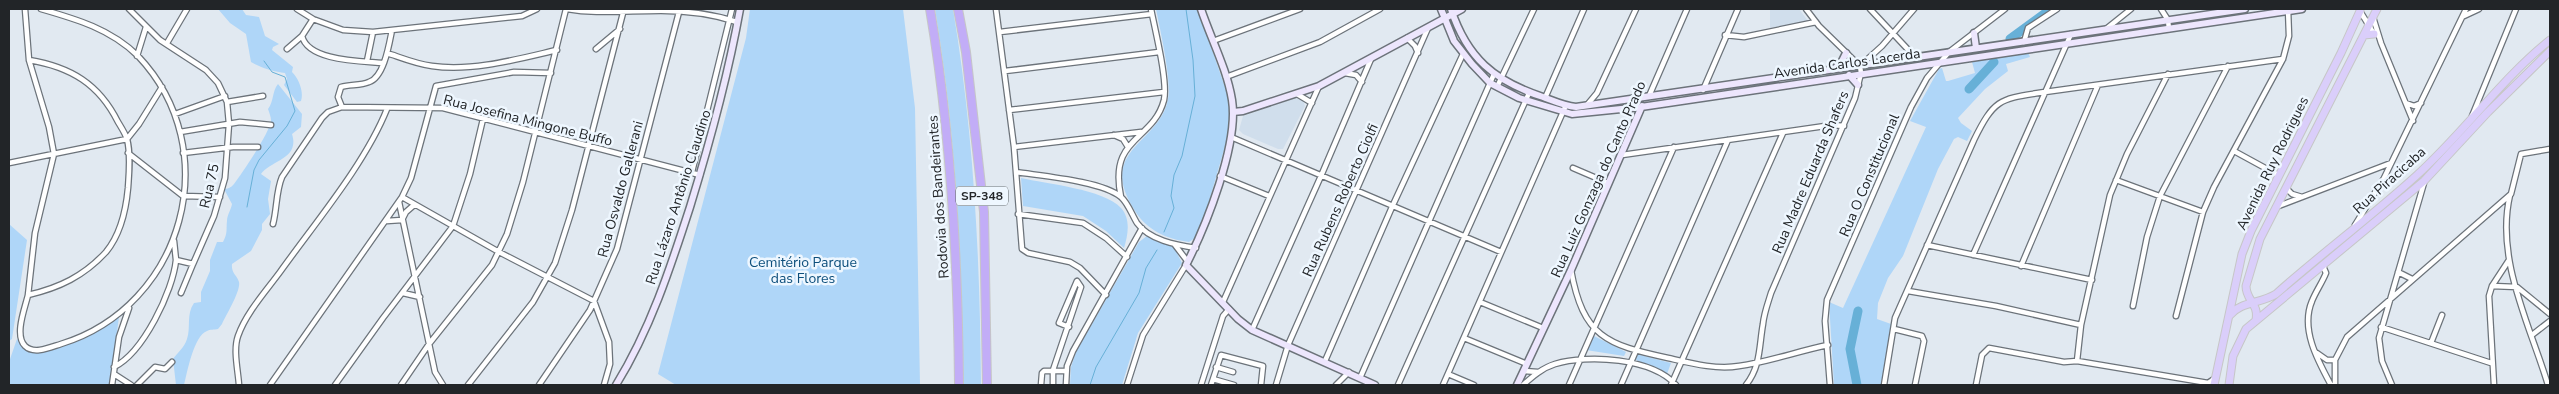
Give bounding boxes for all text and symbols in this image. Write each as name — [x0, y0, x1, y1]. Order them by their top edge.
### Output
street label: Avenida Carlos Lacerda — [1773, 44, 1922, 83]
street label: Rua Luiz Gonzaga do Canto Prado — [1546, 78, 1651, 280]
street label: Rua Madre Eduarda Shafers — [1768, 88, 1853, 256]
street label: Rua Josefina Mingone Buffo — [441, 90, 615, 151]
street label: Avenida Ruy Rodrigues — [2232, 93, 2313, 233]
street label: Rua Lázaro Antônio Claudino — [641, 107, 716, 287]
street label: Rua O Constitucional — [1835, 110, 1904, 240]
street label: Rodovia dos Bandeirantes — [923, 114, 954, 279]
street label: Rua Osvaldo Gallerani — [593, 119, 648, 259]
street label: Rua Rubens Roberto Ciolfi — [1298, 121, 1383, 280]
street label: Rua Piracicaba — [2349, 143, 2430, 218]
street label: Rua 75 — [195, 162, 224, 210]
road number: SP-348 — [956, 187, 1008, 206]
park label: Cemitério Parque das Flores — [749, 253, 857, 288]

